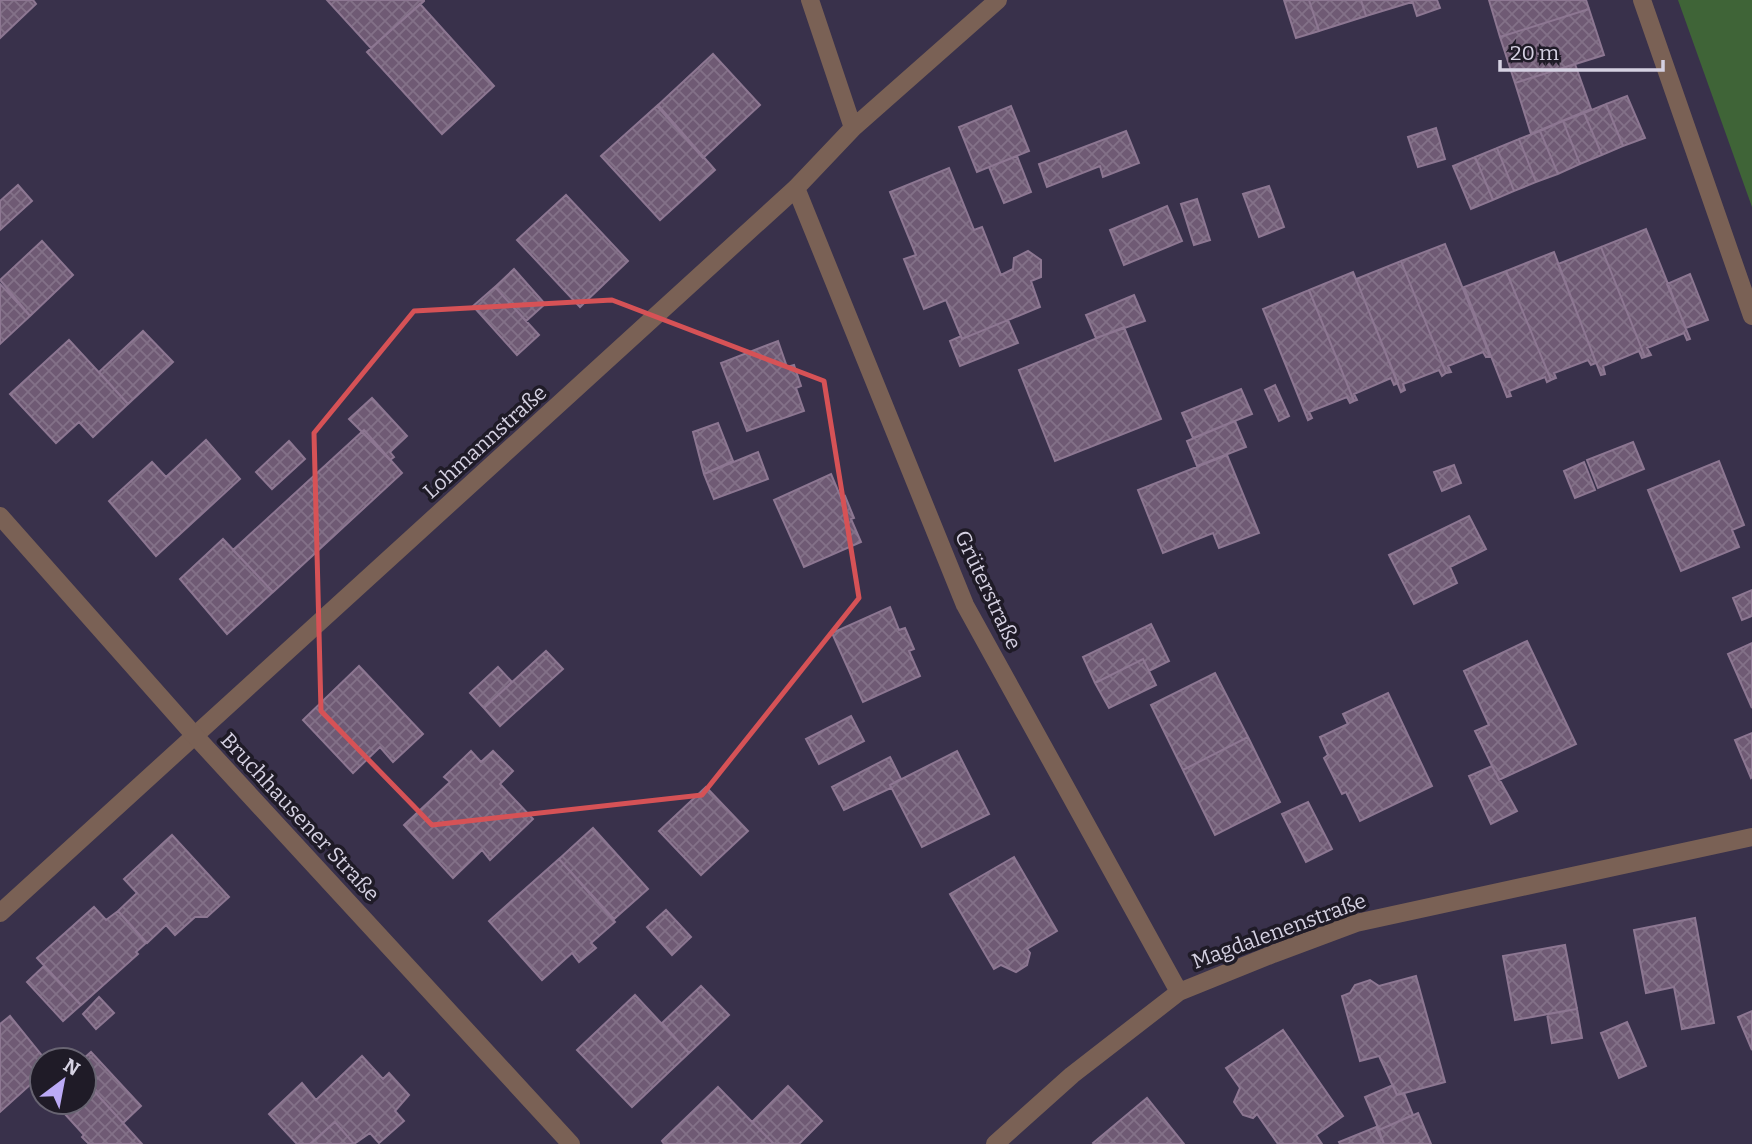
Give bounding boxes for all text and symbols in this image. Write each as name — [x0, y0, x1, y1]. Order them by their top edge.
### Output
scale bar — [1500, 28, 1663, 72]
text: 20 m — [1510, 40, 1559, 66]
street label: Lohmannstraße — [418, 380, 552, 504]
street label: Grüterstraße — [949, 526, 1027, 654]
street label: Bruchhausener Straße — [215, 727, 385, 907]
street label: Magdalenenstraße — [1188, 887, 1370, 975]
north arrow — [28, 1046, 98, 1116]
text: N — [59, 1053, 84, 1081]

